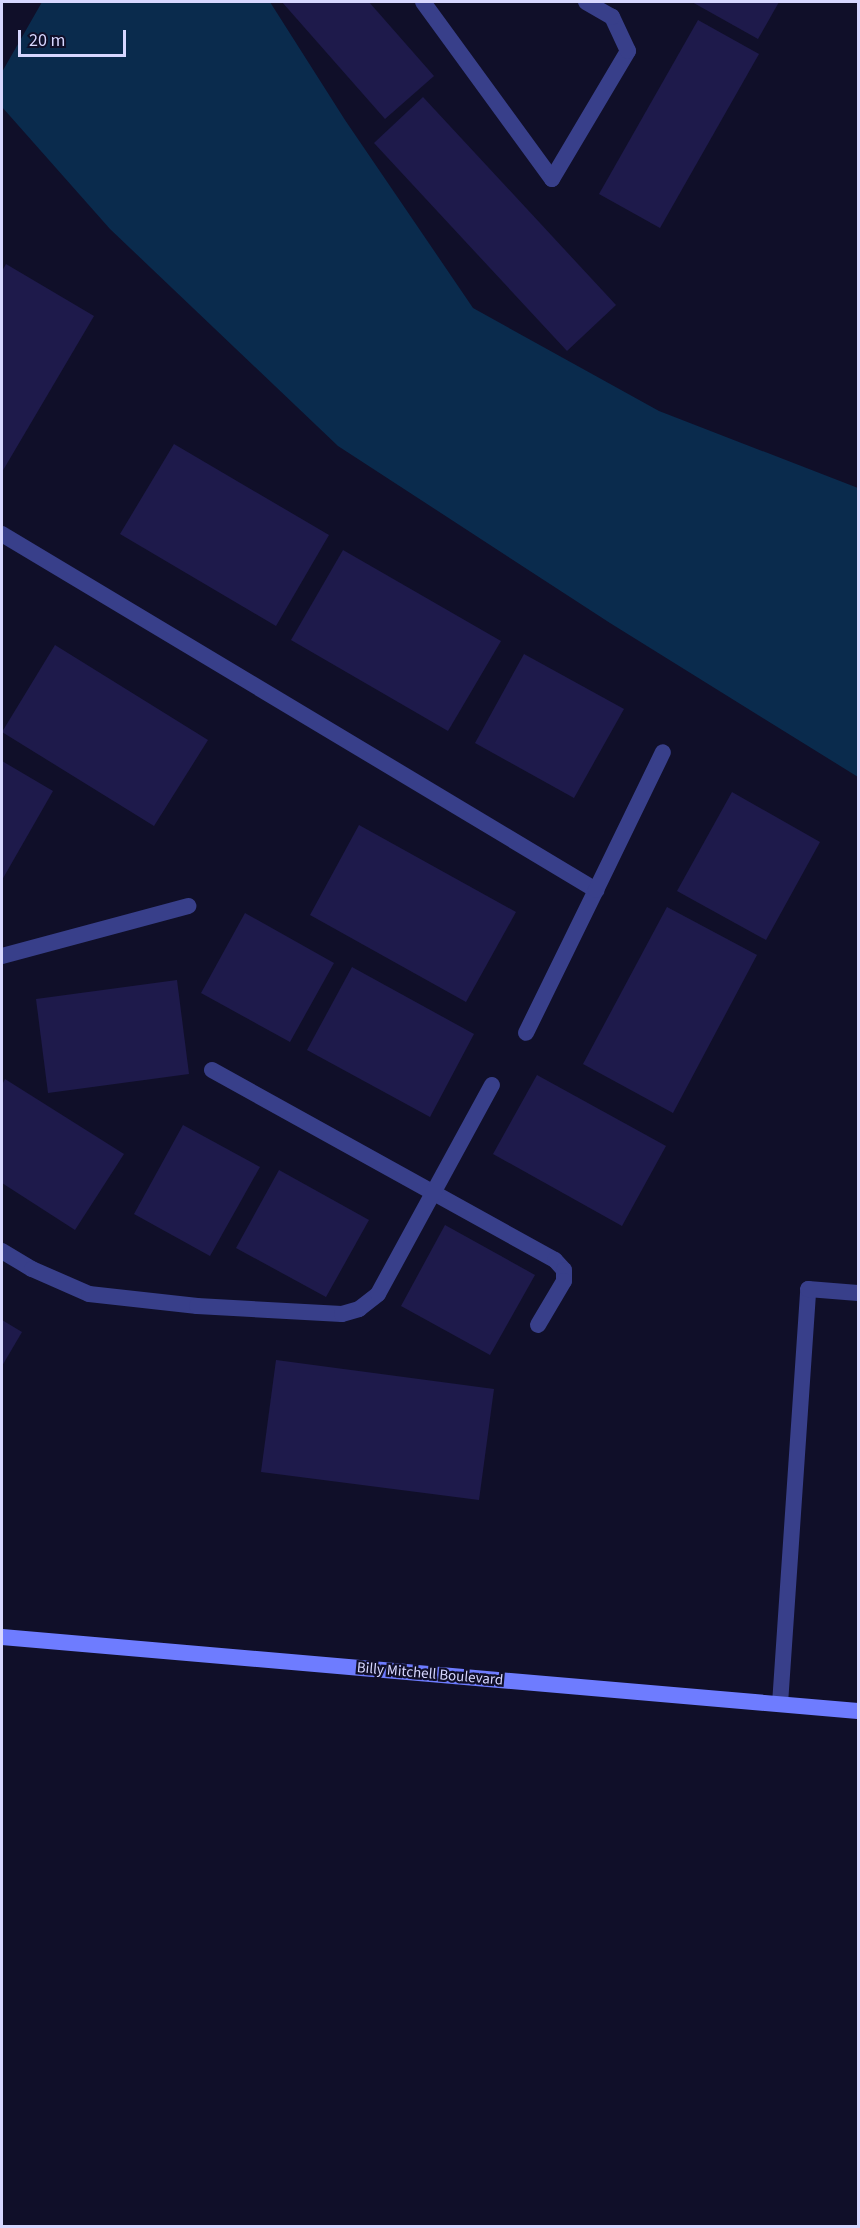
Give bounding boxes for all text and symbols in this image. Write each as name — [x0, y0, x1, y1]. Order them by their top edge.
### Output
scale bar — [21, 18, 129, 56]
text: 20 m — [29, 28, 65, 53]
street label: Billy Mitchell Boulevard — [356, 1659, 504, 1689]

